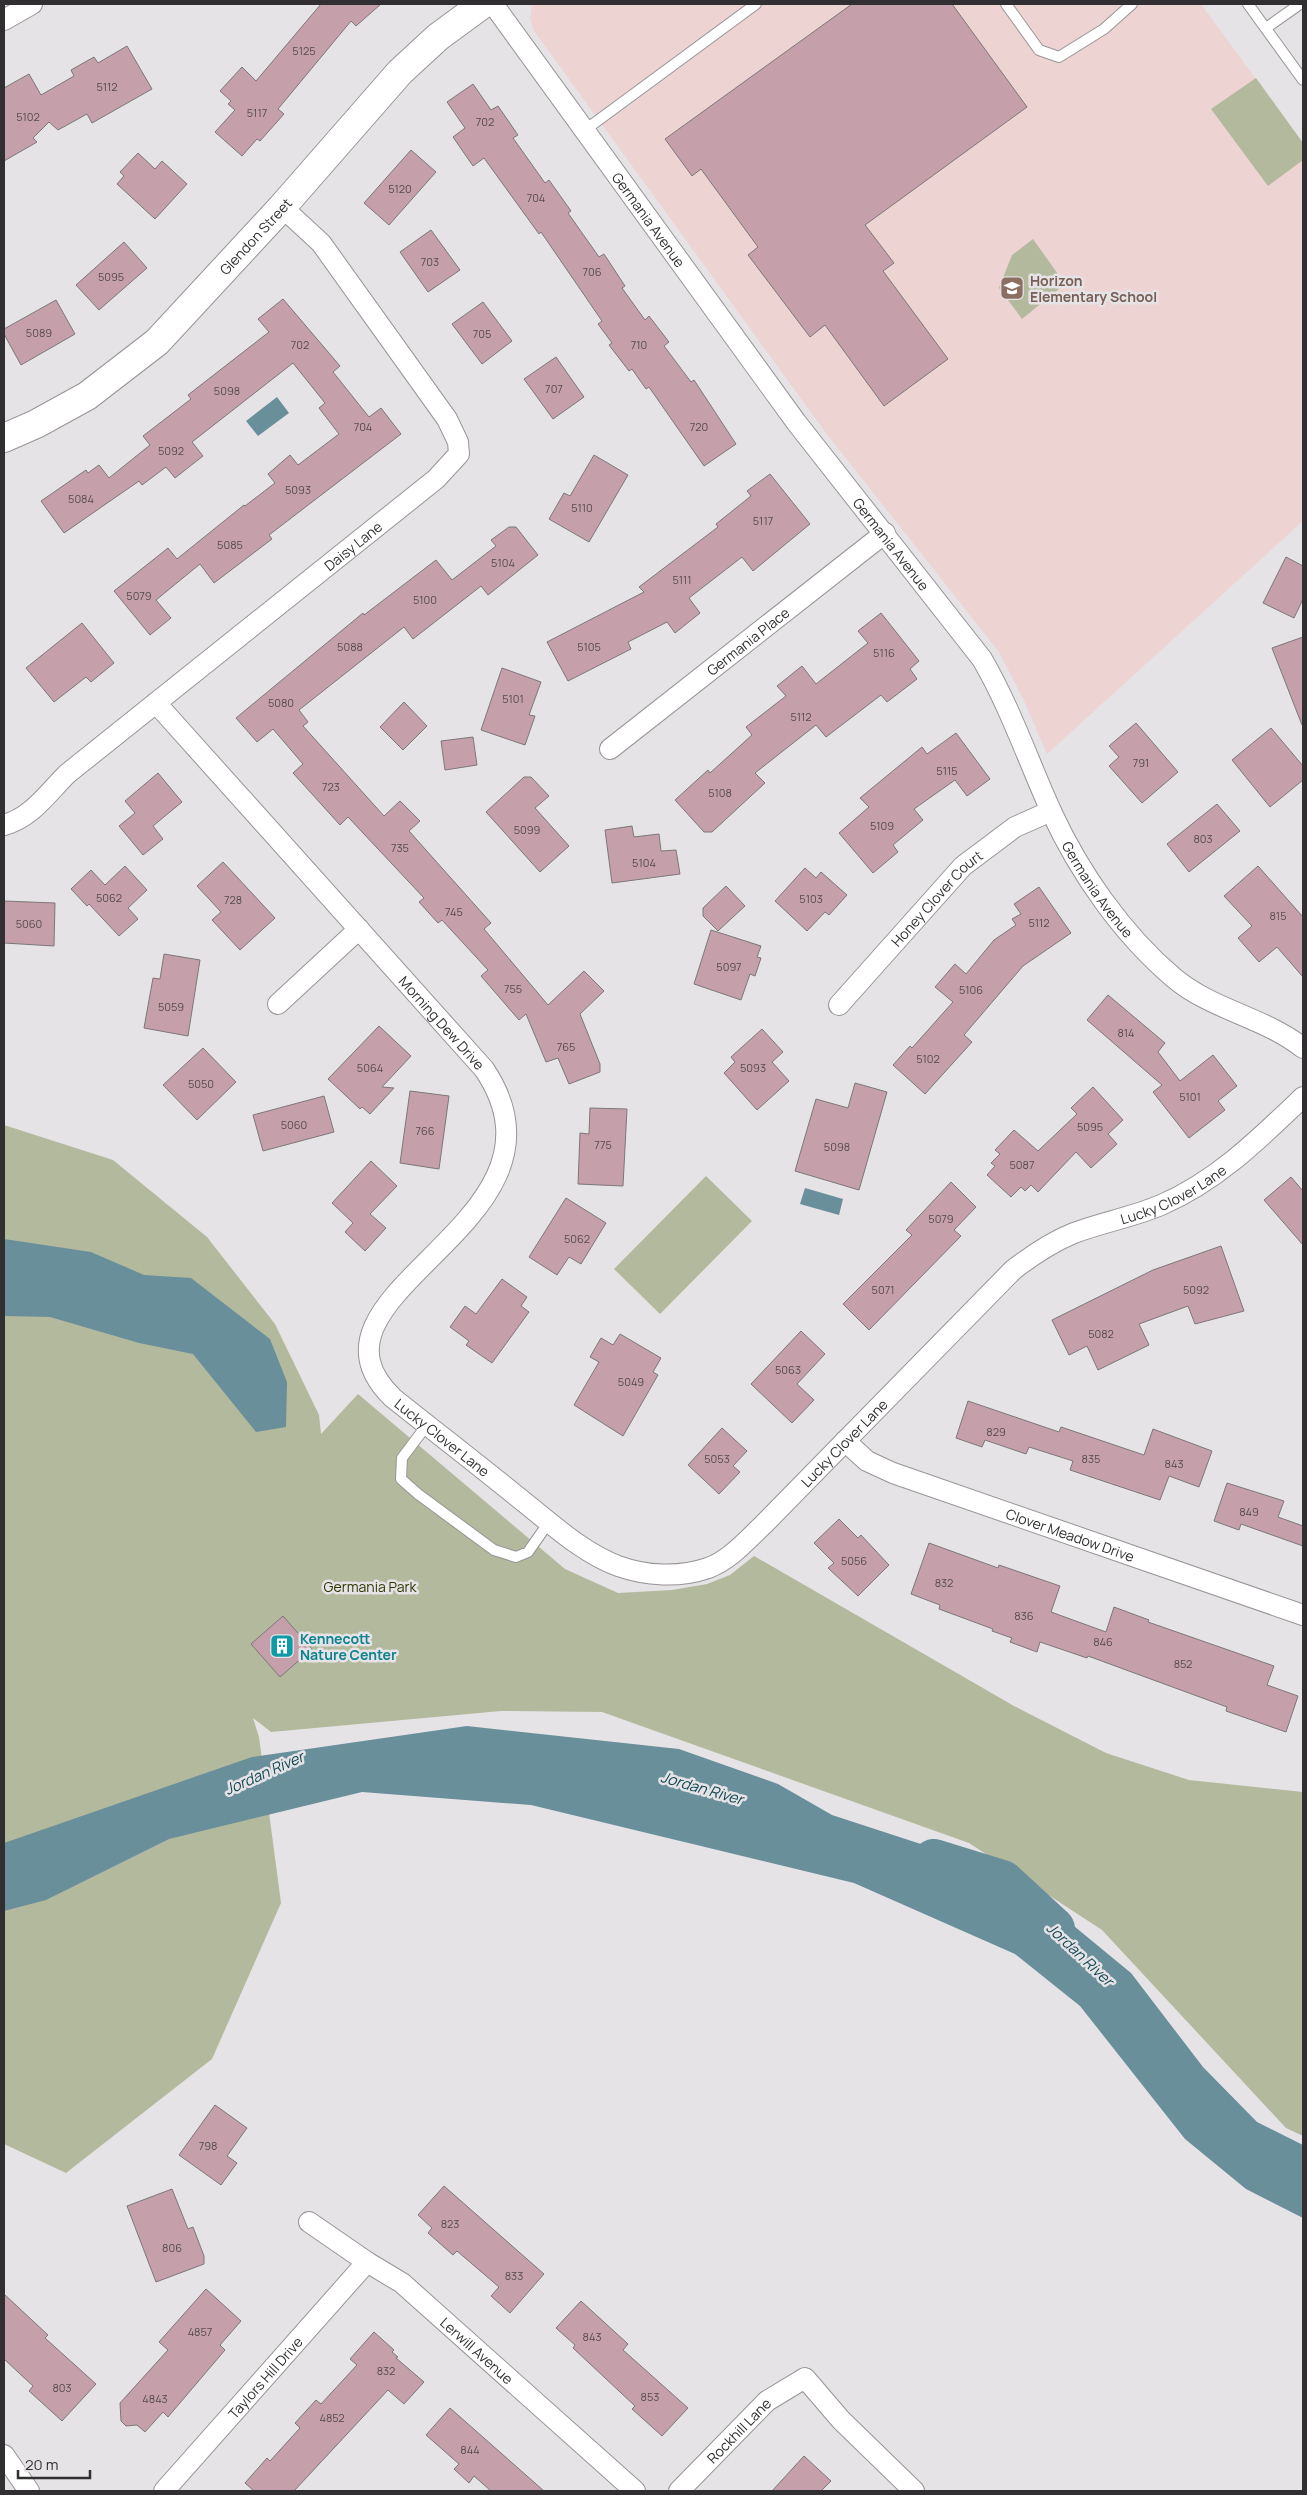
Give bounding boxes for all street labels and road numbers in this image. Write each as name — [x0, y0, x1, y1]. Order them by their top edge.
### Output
street label: Germania Avenue — [608, 168, 690, 271]
street label: Glendon Street — [215, 193, 296, 279]
street label: Germania Avenue — [849, 493, 934, 594]
street label: Daisy Lane — [320, 517, 386, 575]
street label: Germania Place — [702, 602, 793, 679]
street label: Germania Avenue — [1058, 838, 1138, 941]
street label: Honey Clover Court — [887, 845, 986, 950]
street label: Morning Dew Drive — [395, 972, 489, 1073]
street label: Lucky Clover Lane — [1118, 1160, 1230, 1228]
street label: Lucky Clover Lane — [391, 1394, 494, 1480]
street label: Lucky Clover Lane — [796, 1395, 891, 1491]
street label: Clover Meadow Drive — [1004, 1503, 1137, 1565]
street label: Lerwill Avenue — [437, 2312, 518, 2388]
street label: Taylors Hill Drive — [223, 2332, 306, 2422]
street label: Rockhill Lane — [702, 2393, 775, 2467]

